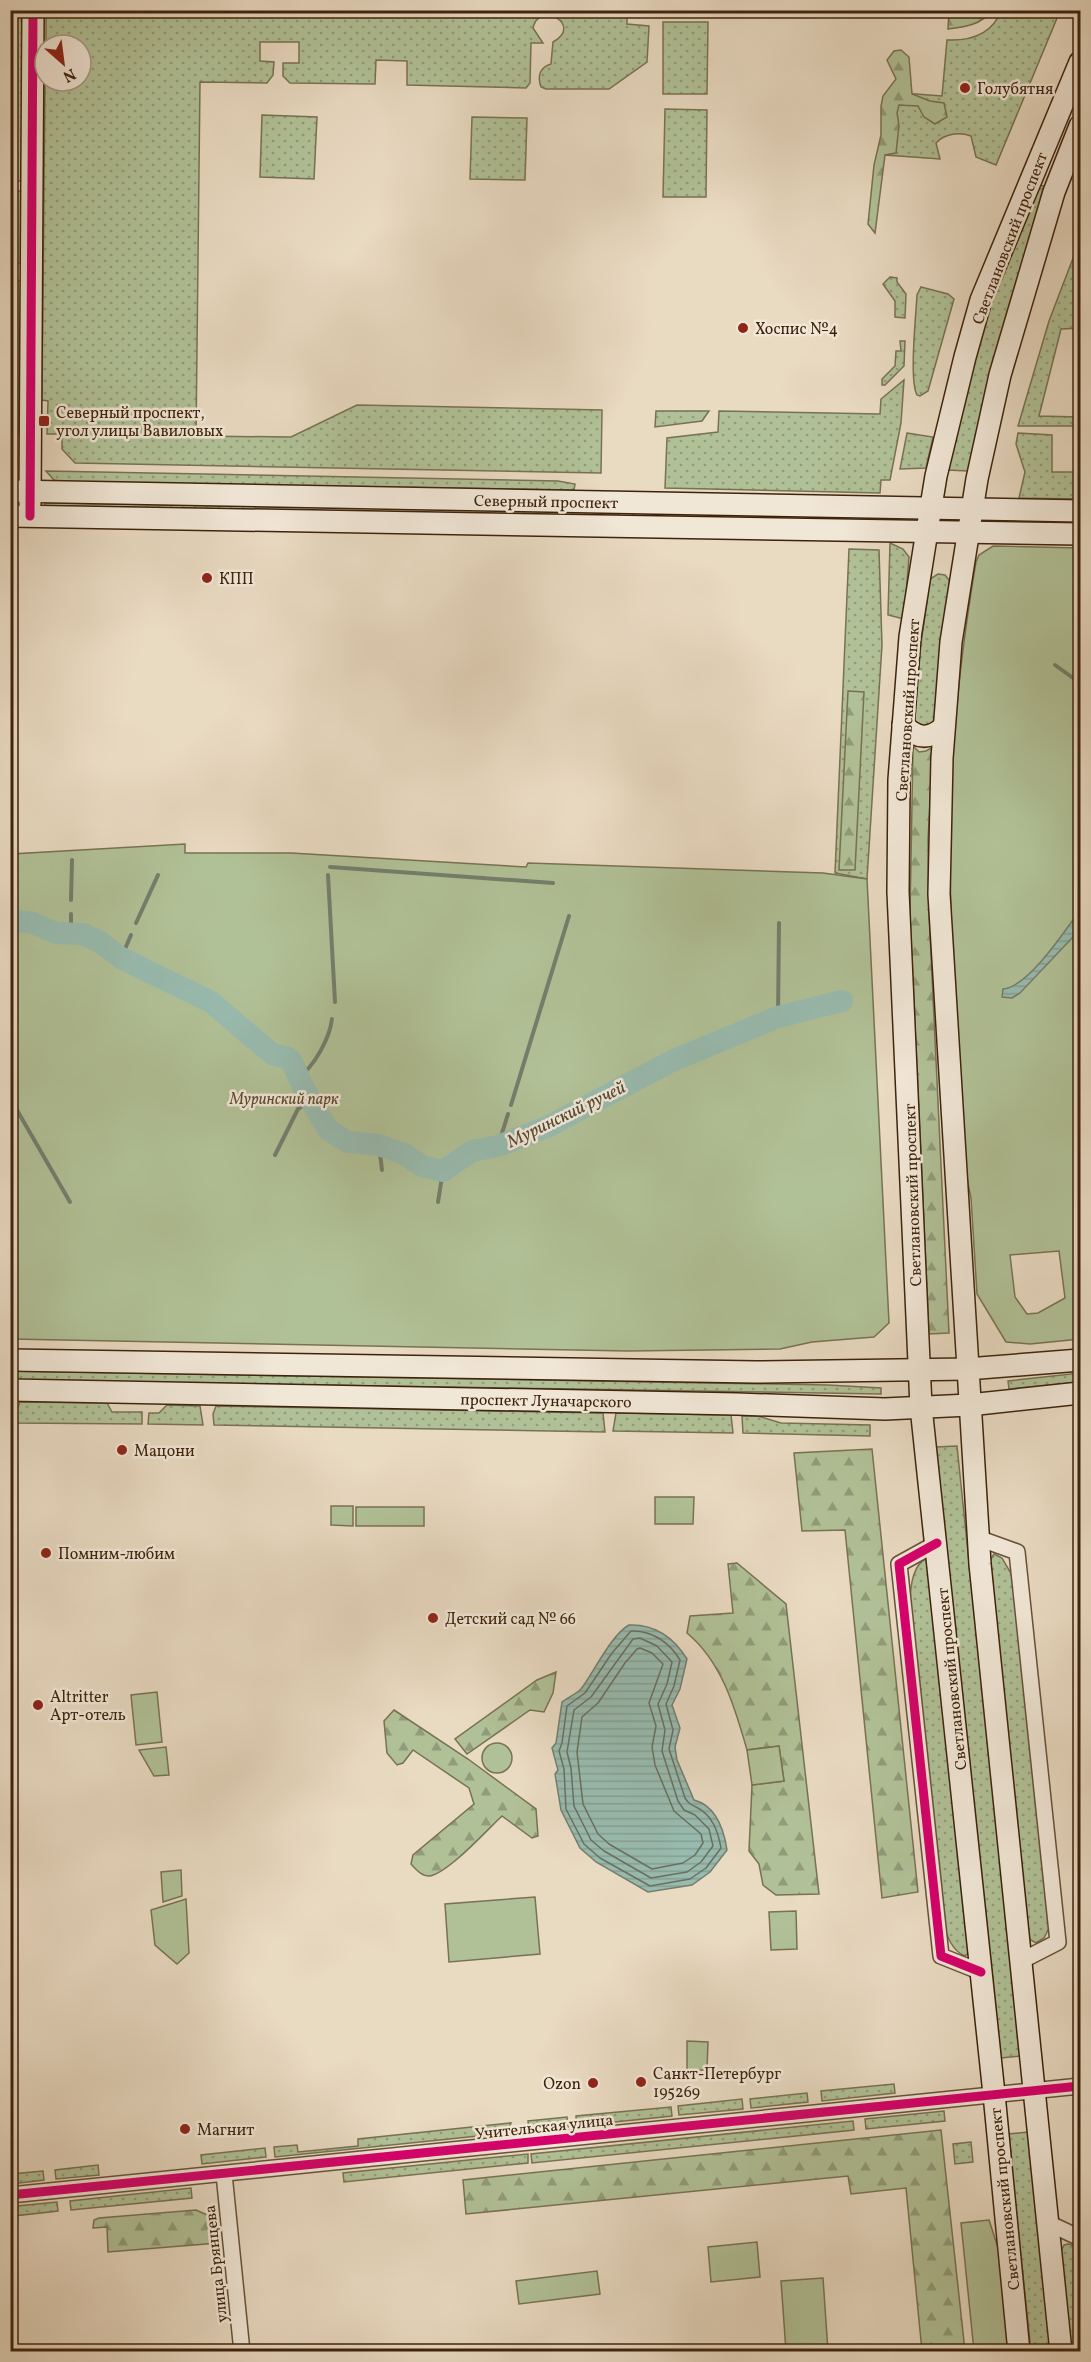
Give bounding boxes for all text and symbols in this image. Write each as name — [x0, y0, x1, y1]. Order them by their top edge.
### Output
north arrow — [33, 33, 93, 93]
text: N — [58, 62, 79, 87]
place label: Голубятня — [977, 79, 1053, 101]
marker: Голубятня — [958, 81, 972, 95]
street label: Светлановский проспект — [968, 149, 1054, 328]
place label: Хоспис №4 — [755, 319, 838, 341]
marker: Хоспис №4 — [736, 321, 750, 335]
place label: Северный проспект, угол улицы Вавиловых — [56, 403, 223, 443]
marker: Северный проспект, угол улицы Вавиловых — [37, 414, 51, 428]
street label: Северный проспект — [474, 491, 618, 515]
place label: КПП — [219, 569, 254, 591]
marker: КПП — [200, 571, 214, 585]
street label: Светлановский проспект — [892, 618, 926, 802]
water label: Муринский ручей — [502, 1076, 630, 1155]
park label: Муринский парк — [229, 1089, 339, 1111]
street label: Светлановский проспект — [900, 1103, 928, 1287]
street label: проспект Луначарского — [460, 1390, 632, 1414]
place label: Мацони — [134, 1441, 195, 1463]
marker: Мацони — [115, 1443, 129, 1457]
place label: Помним-любим — [58, 1544, 175, 1566]
marker: Помним-любим — [39, 1546, 53, 1560]
street label: Светлановский проспект — [932, 1587, 973, 1771]
place label: Детский сад № 66 — [445, 1609, 576, 1631]
marker: Детский сад № 66 — [426, 1611, 440, 1625]
place label: Altritter Арт-отель — [50, 1687, 126, 1727]
marker: Altritter Арт-отель — [31, 1698, 45, 1712]
place label: Санкт-Петербург 195269 — [653, 2064, 781, 2104]
place label: Ozon — [543, 2074, 581, 2096]
marker: Санкт-Петербург 195269 — [634, 2075, 648, 2089]
marker: Ozon — [586, 2076, 600, 2090]
street label: Светлановский проспект — [985, 2107, 1026, 2291]
street label: Учительская улица — [474, 2110, 615, 2146]
place label: Магнит — [197, 2120, 254, 2142]
marker: Магнит — [178, 2122, 192, 2136]
street label: улица Брянцева — [200, 2204, 234, 2324]

